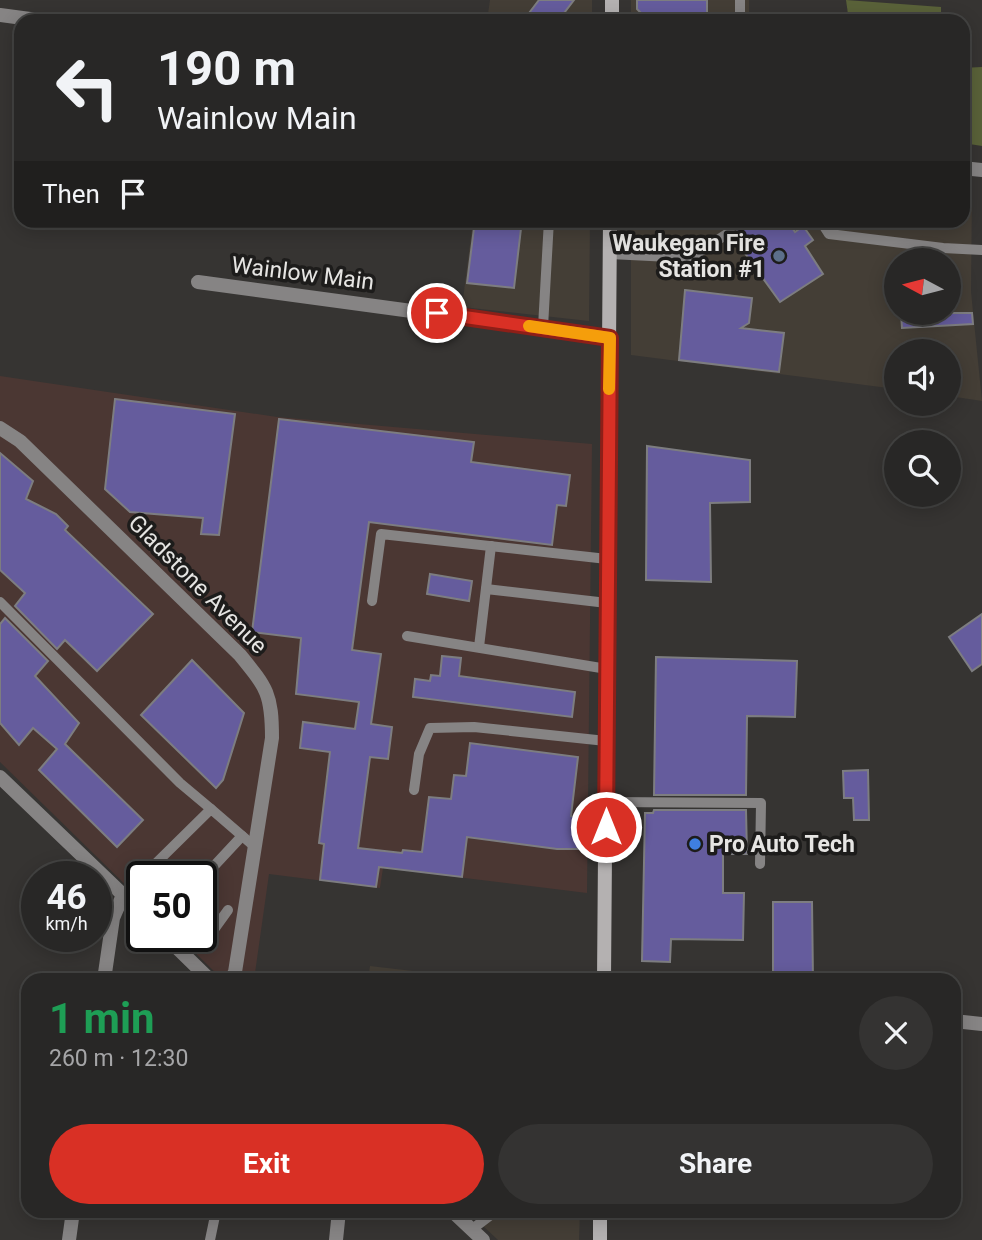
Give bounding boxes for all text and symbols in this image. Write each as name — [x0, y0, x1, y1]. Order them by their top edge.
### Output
text: 190 m — [157, 40, 296, 97]
icon: left — [42, 42, 133, 133]
text: Wainlow Main — [157, 99, 357, 137]
icon: arrive — [114, 175, 152, 213]
text: Then — [42, 179, 100, 209]
place label: Waukegan Fire Station #1 — [612, 230, 765, 283]
marker: Waukegan Fire Station #1 — [771, 248, 787, 264]
north arrow — [884, 248, 961, 326]
map controls — [884, 248, 961, 507]
street label: Wainlow Main — [230, 251, 376, 296]
pin — [407, 283, 467, 343]
icon: arrive — [418, 294, 456, 332]
button: sound — [884, 339, 961, 416]
button: search — [884, 430, 961, 507]
street label: Gladstone Avenue — [123, 509, 273, 659]
position arrow — [569, 790, 643, 864]
place label: Pro Auto Tech — [709, 831, 855, 858]
marker: Pro Auto Tech — [687, 836, 703, 852]
speed limit sign: 50 — [126, 861, 217, 952]
text: 46 — [46, 877, 87, 918]
text: km/h — [45, 913, 88, 934]
text: 1 min — [49, 994, 155, 1043]
button: close — [859, 996, 933, 1070]
text: 260 m · 12:30 — [49, 1045, 188, 1072]
button: Exit — [49, 1124, 484, 1204]
button: Share — [498, 1124, 933, 1204]

